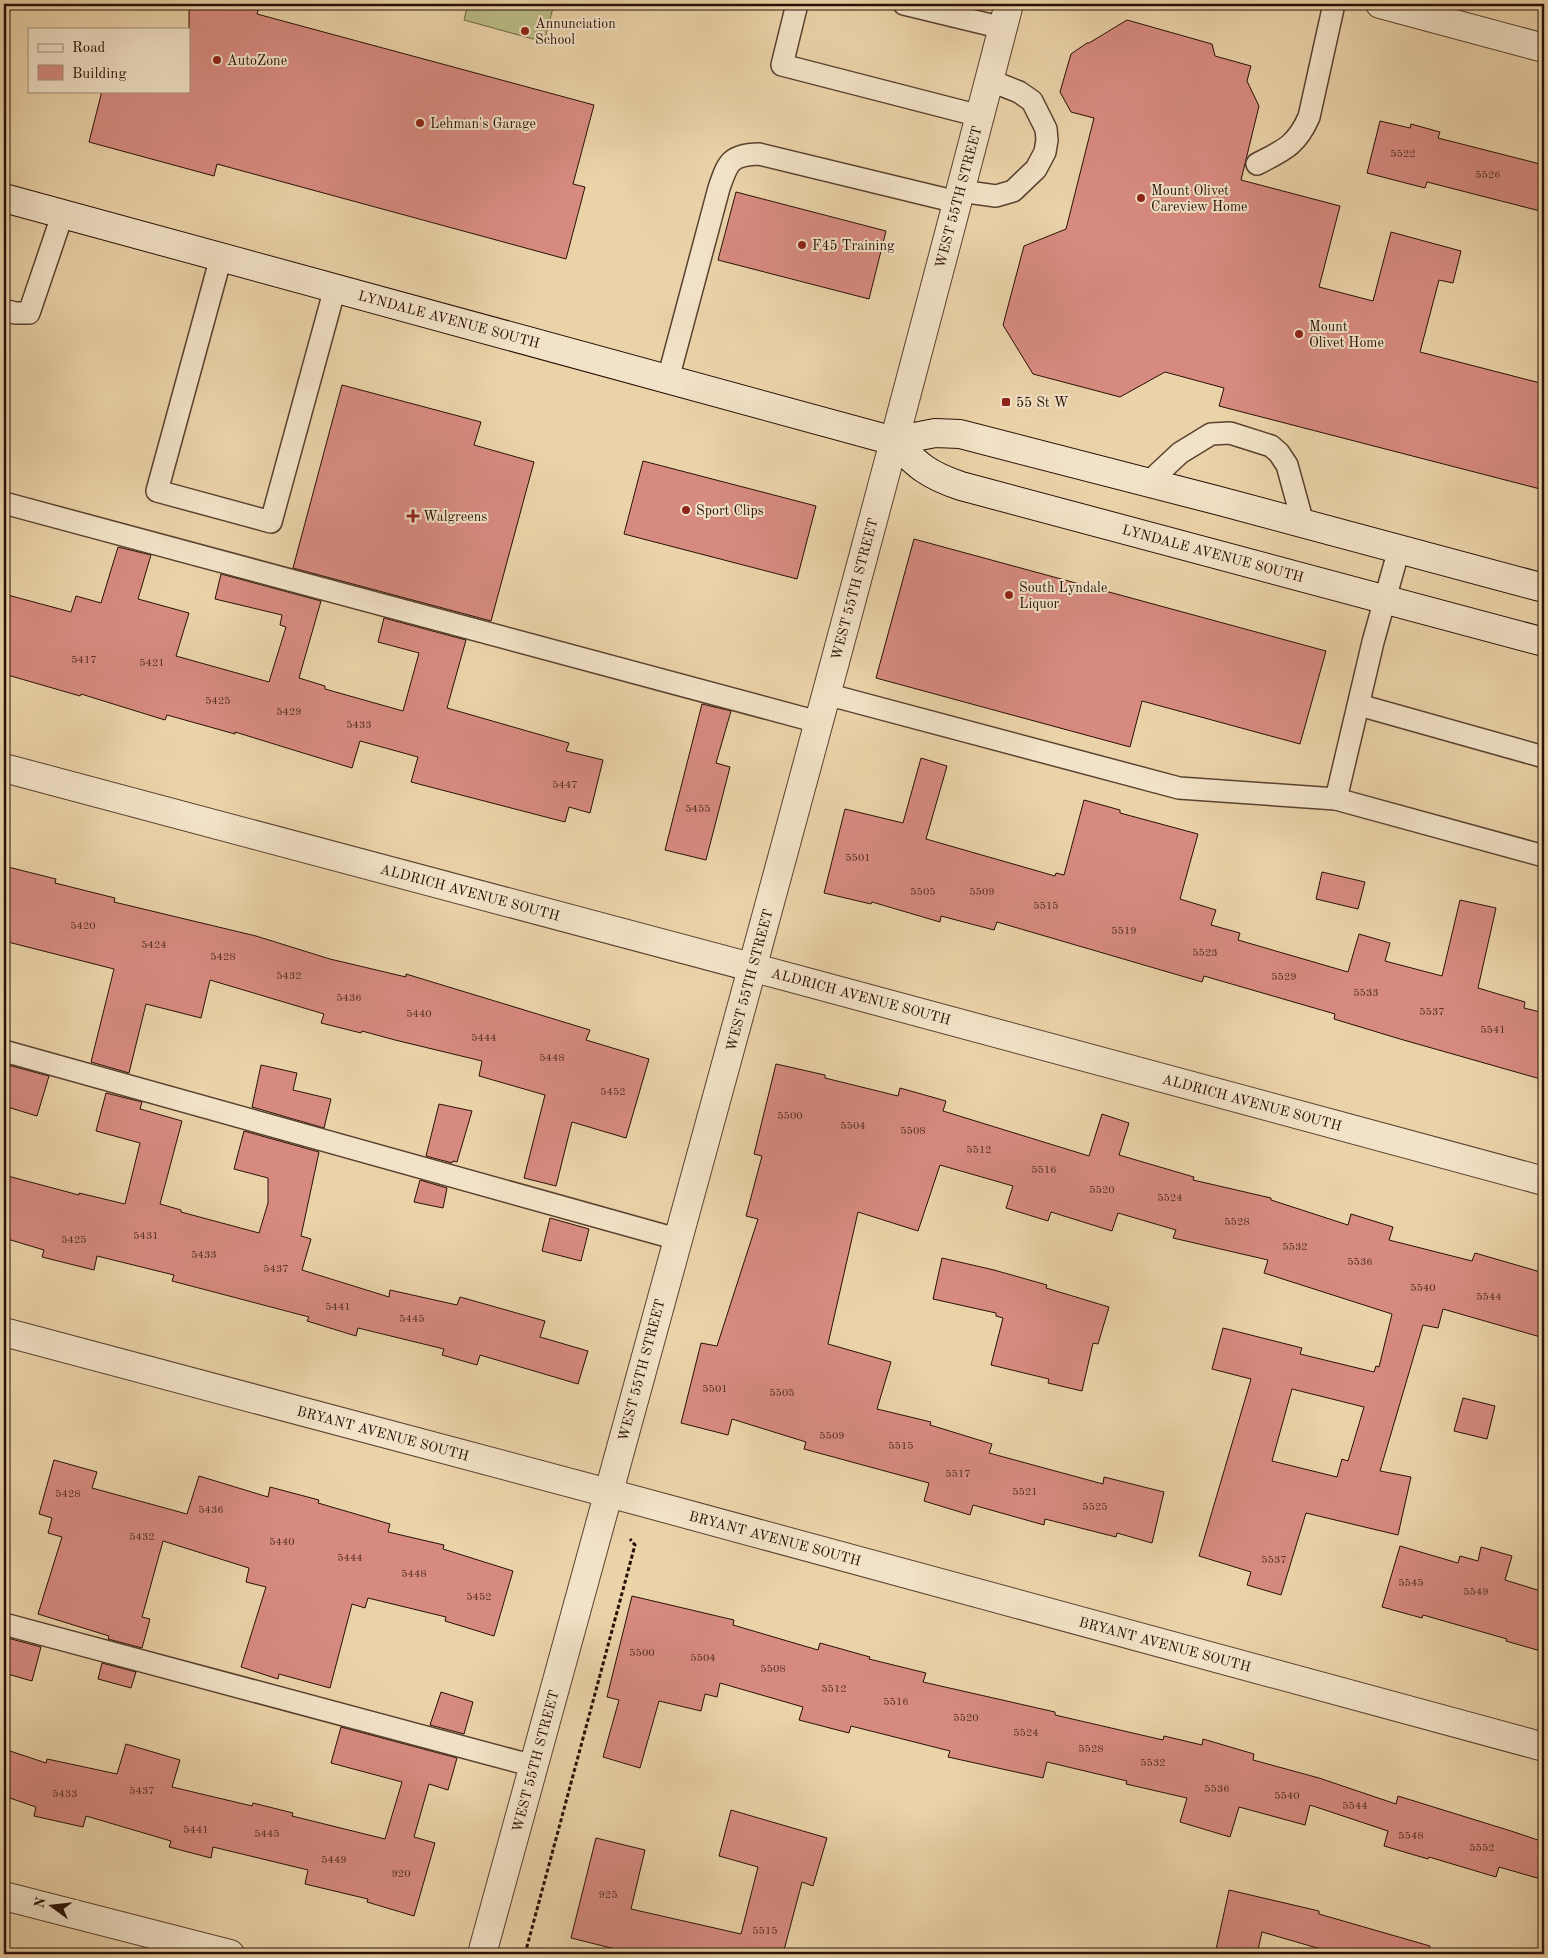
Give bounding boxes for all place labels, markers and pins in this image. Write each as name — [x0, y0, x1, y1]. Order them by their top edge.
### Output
place label: Annunciation School — [535, 17, 616, 47]
marker: Annunciation School — [519, 25, 531, 37]
marker: AutoZone — [211, 54, 223, 66]
place label: AutoZone — [227, 54, 287, 68]
marker: Lehman's Garage — [414, 117, 426, 129]
place label: Lehman's Garage — [430, 117, 536, 131]
place label: Mount Olivet Careview Home — [1151, 184, 1247, 214]
marker: Mount Olivet Careview Home — [1135, 192, 1147, 204]
marker: F45 Training — [796, 239, 808, 251]
place label: F45 Training — [812, 239, 895, 253]
place label: Mount Olivet Home — [1309, 320, 1384, 350]
marker: Mount Olivet Home — [1293, 328, 1305, 340]
marker: 55 St W — [1000, 396, 1012, 408]
place label: 55 St W — [1016, 396, 1069, 410]
marker: Sport Clips — [680, 504, 692, 516]
place label: Sport Clips — [696, 504, 764, 518]
marker: Walgreens — [407, 510, 419, 522]
place label: Walgreens — [423, 510, 487, 524]
place label: South Lyndale Liquor — [1019, 581, 1107, 611]
marker: South Lyndale Liquor — [1003, 589, 1015, 601]

